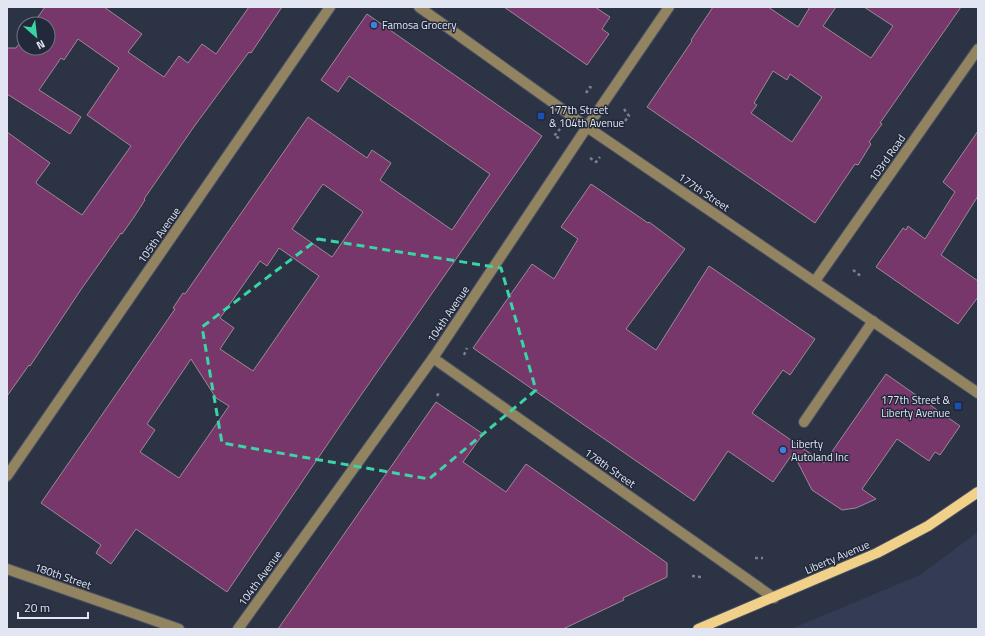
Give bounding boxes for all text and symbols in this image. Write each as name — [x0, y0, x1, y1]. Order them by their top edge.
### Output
north arrow — [16, 16, 56, 56]
place label: Famosa Grocery — [382, 17, 457, 33]
marker: Famosa Grocery — [369, 20, 379, 30]
text: N — [34, 36, 48, 54]
place label: 177th Street & 104th Avenue — [549, 102, 625, 131]
marker: 177th Street & 104th Avenue — [536, 111, 546, 121]
street label: 103rd Road — [865, 131, 909, 185]
street label: 177th Street — [675, 169, 733, 215]
street label: 105th Avenue — [134, 203, 184, 266]
street label: 104th Avenue — [423, 282, 473, 345]
place label: 177th Street & Liberty Avenue — [881, 392, 950, 421]
marker: 177th Street & Liberty Avenue — [953, 401, 963, 411]
place label: Liberty Autoland Inc — [791, 436, 849, 465]
street label: 178th Street — [581, 445, 639, 492]
marker: Liberty Autoland Inc — [778, 445, 788, 455]
street label: Liberty Avenue — [802, 536, 872, 578]
street label: 104th Avenue — [234, 547, 286, 609]
street label: 180th Street — [32, 559, 94, 593]
scale bar — [18, 594, 88, 620]
text: 20 m — [24, 598, 50, 617]

